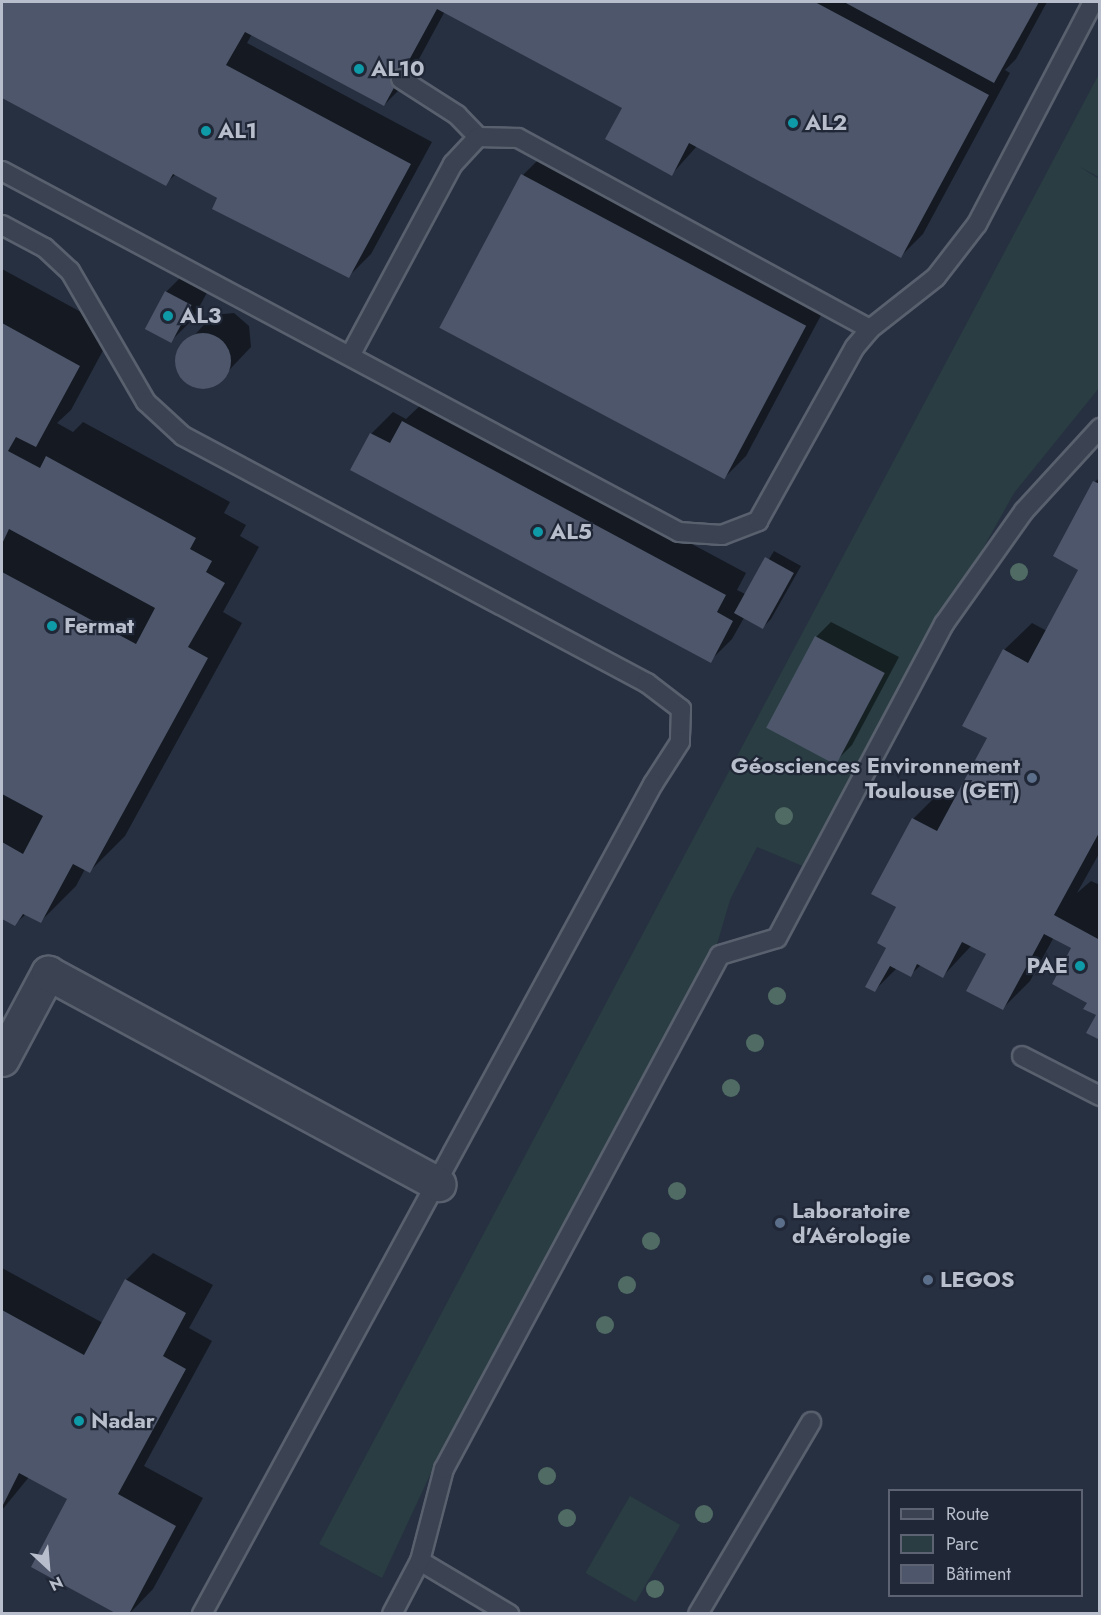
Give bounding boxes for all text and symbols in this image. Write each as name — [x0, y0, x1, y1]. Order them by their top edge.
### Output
place label: AL10 — [371, 56, 425, 82]
marker: AL10 — [352, 62, 366, 76]
place label: AL2 — [805, 110, 847, 136]
marker: AL2 — [786, 116, 800, 130]
place label: AL1 — [218, 118, 257, 144]
marker: AL1 — [199, 124, 213, 138]
place label: AL3 — [180, 303, 221, 329]
marker: AL3 — [161, 309, 175, 323]
place label: AL5 — [550, 519, 592, 545]
marker: AL5 — [531, 525, 545, 539]
place label: Fermat — [64, 613, 134, 639]
marker: Fermat — [45, 619, 59, 633]
place label: Géosciences Environnement Toulouse (GET) — [731, 752, 1020, 804]
marker: Géosciences Environnement Toulouse (GET) — [1025, 771, 1039, 785]
place label: PAE — [1026, 953, 1068, 979]
marker: PAE — [1073, 959, 1087, 973]
place label: Laboratoire d'Aérologie — [792, 1197, 911, 1248]
marker: Laboratoire d'Aérologie — [773, 1216, 787, 1230]
place label: LEGOS — [940, 1267, 1015, 1293]
marker: LEGOS — [921, 1273, 935, 1287]
place label: Nadar — [91, 1408, 155, 1434]
marker: Nadar — [72, 1414, 86, 1428]
legend — [888, 1489, 1083, 1597]
text: Route — [946, 1501, 989, 1527]
text: Parc — [946, 1531, 979, 1557]
north arrow — [18, 1537, 78, 1597]
text: Bâtiment — [946, 1561, 1011, 1587]
text: N — [45, 1571, 67, 1597]

